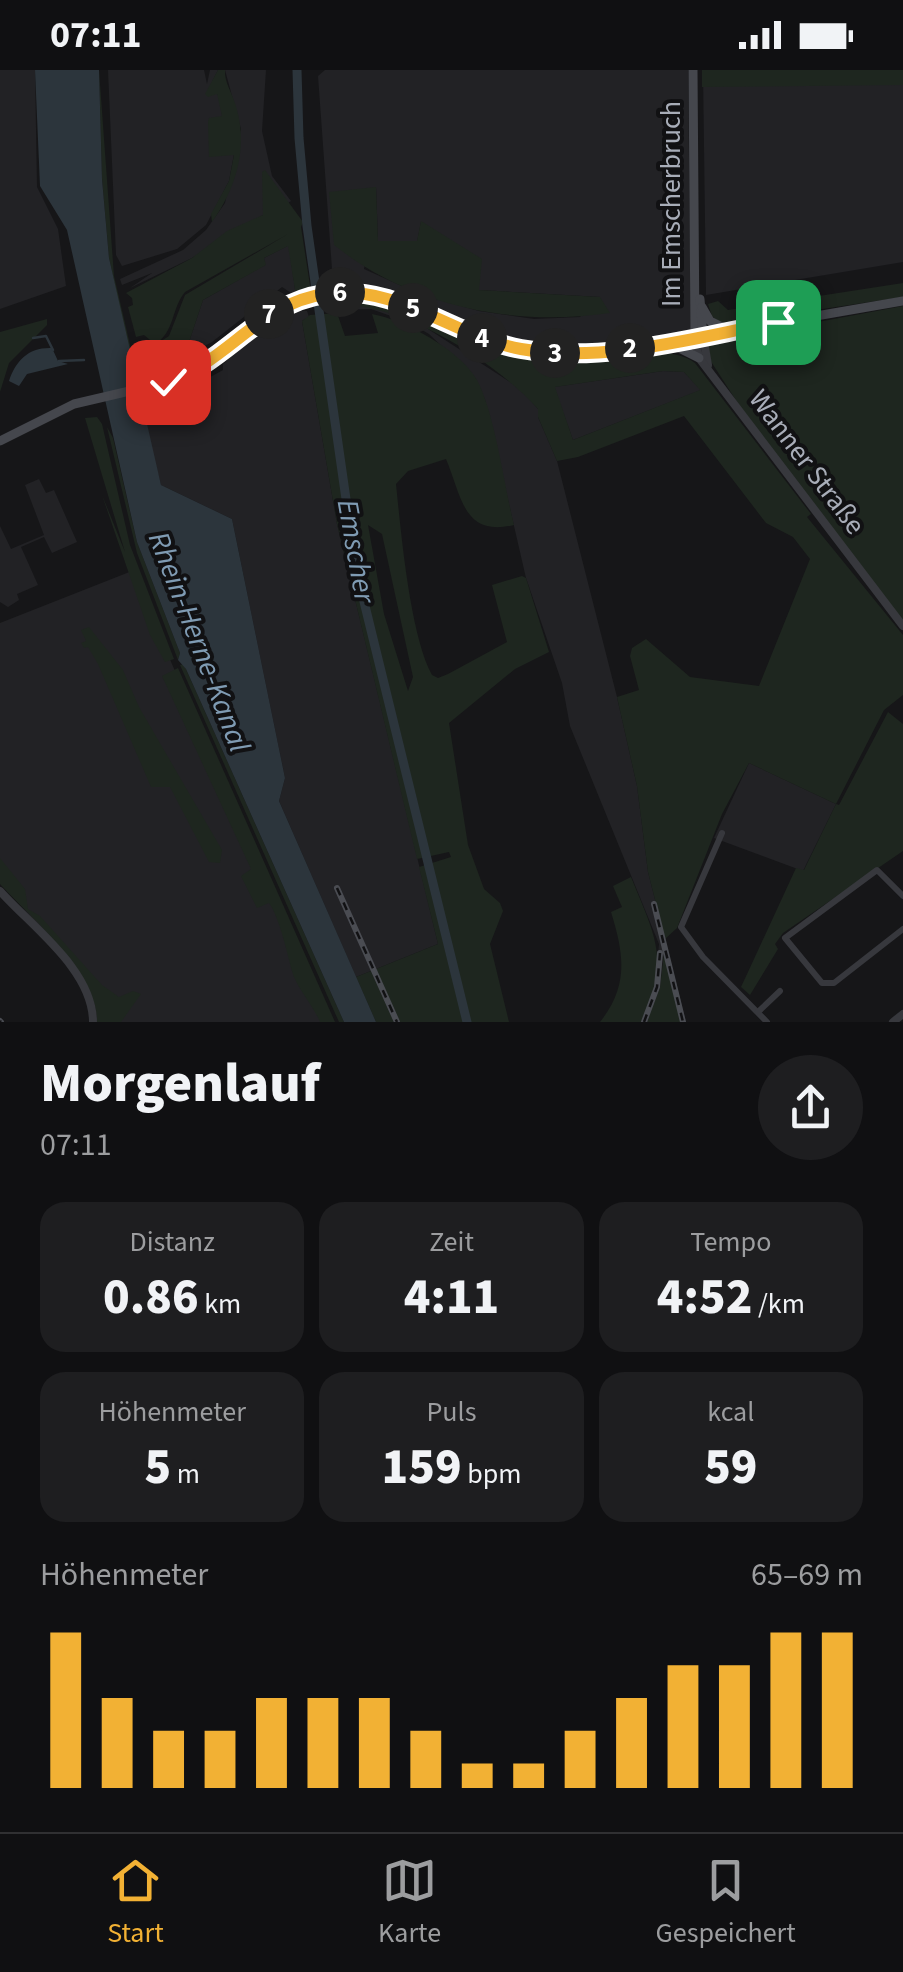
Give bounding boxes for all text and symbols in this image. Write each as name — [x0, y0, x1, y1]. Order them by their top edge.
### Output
text: 07:11 — [50, 8, 142, 62]
street label: Im Emscherbruch — [651, 101, 691, 307]
pin: 6 — [315, 267, 365, 317]
text: 6 — [333, 272, 347, 312]
pin — [736, 280, 821, 365]
pin: 5 — [388, 283, 438, 333]
text: 5 — [406, 288, 420, 328]
pin: 7 — [244, 289, 294, 339]
text: 7 — [262, 294, 276, 334]
icon: arrive — [751, 295, 806, 350]
pin: 4 — [457, 313, 507, 363]
text: 4 — [475, 318, 489, 358]
pin: 2 — [605, 323, 655, 373]
pin: 3 — [530, 328, 580, 378]
text: 2 — [623, 328, 637, 368]
text: 3 — [548, 333, 562, 373]
pin — [126, 340, 211, 425]
icon: check — [141, 355, 196, 410]
street label: Wanner Straße — [739, 381, 875, 543]
water label: Emscher — [326, 496, 387, 608]
water label: Rhein-Herne-Kanal — [137, 525, 261, 759]
text: Morgenlauf — [40, 1045, 320, 1123]
button: share — [758, 1055, 863, 1160]
text: 07:11 — [40, 1122, 112, 1168]
text: Distanz — [129, 1222, 215, 1262]
text: Zeit — [429, 1222, 474, 1262]
text: Tempo — [690, 1222, 771, 1262]
text: 0.86 — [103, 1262, 199, 1333]
text: 4:11 — [404, 1262, 499, 1333]
text: 4:52 — [657, 1262, 752, 1333]
text: km — [199, 1284, 241, 1324]
text: /km — [752, 1284, 805, 1324]
text: Höhenmeter — [98, 1392, 246, 1432]
text: Puls — [427, 1392, 476, 1432]
text: kcal — [707, 1392, 754, 1432]
text: 5 — [144, 1432, 171, 1503]
text: 159 — [382, 1432, 462, 1503]
text: 59 — [704, 1432, 758, 1503]
text: m — [171, 1454, 200, 1494]
text: bpm — [462, 1454, 521, 1494]
text: Höhenmeter — [40, 1552, 208, 1598]
text: 65–69 m — [751, 1552, 863, 1598]
tab: Start — [107, 1853, 164, 1953]
tab: Karte — [378, 1853, 441, 1953]
tab: Gespeichert — [655, 1853, 796, 1953]

